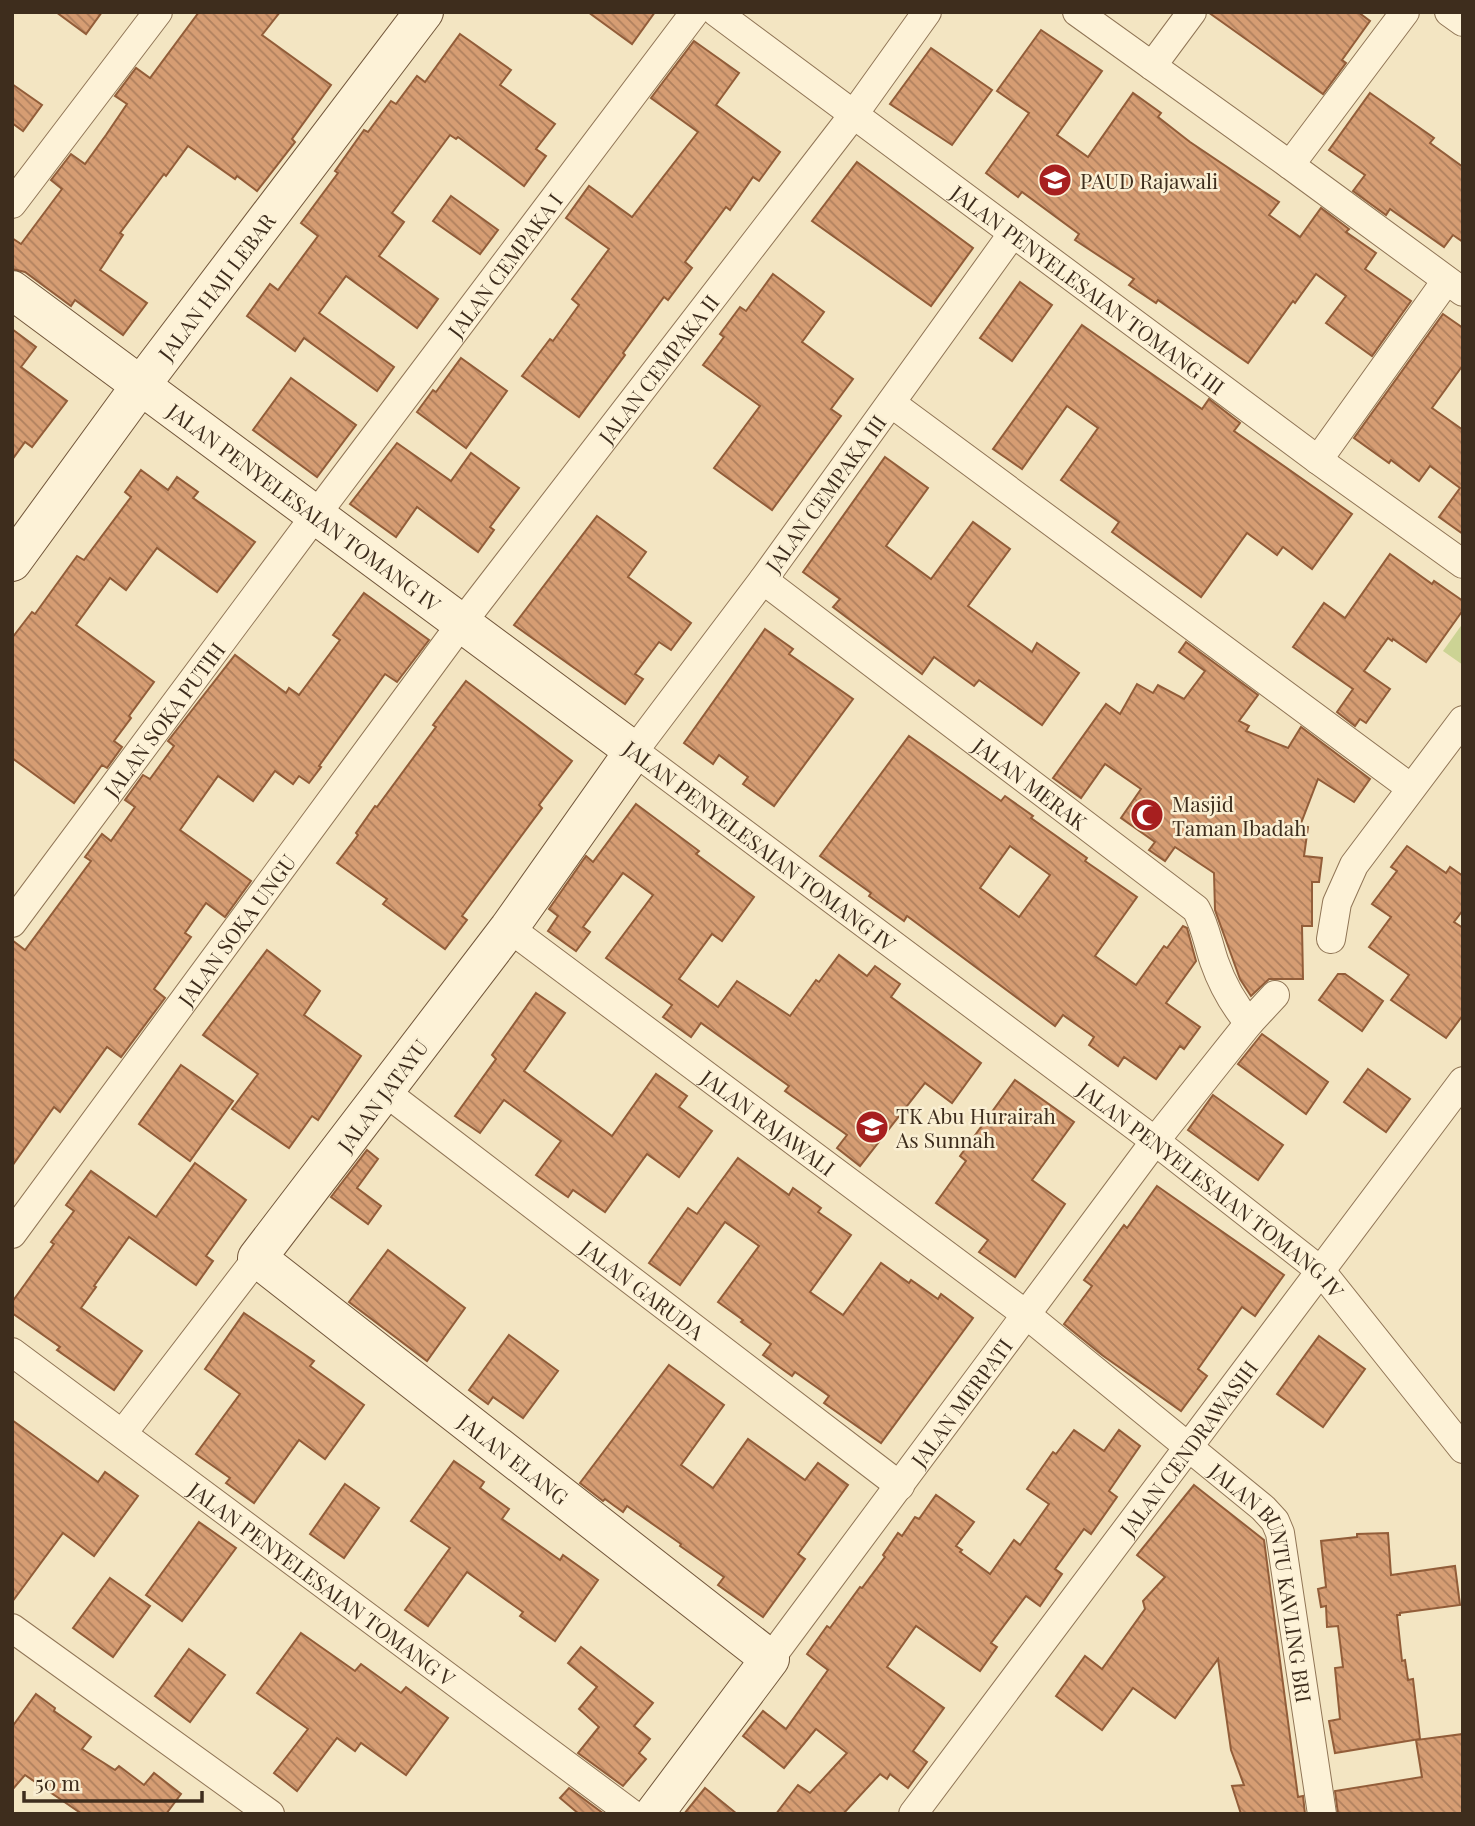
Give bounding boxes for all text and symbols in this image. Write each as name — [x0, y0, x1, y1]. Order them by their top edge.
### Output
school or university icon: PAUD Rajawali — [1036, 161, 1074, 199]
place label: PAUD Rajawali — [1080, 166, 1218, 194]
street label: JALAN PENYELESAIAN TOMANG III — [945, 177, 1231, 400]
street label: JALAN CEMPAKA I — [440, 187, 568, 343]
street label: JALAN HAJI LEBAR — [151, 207, 281, 366]
street label: JALAN CEMPAKA II — [591, 288, 724, 450]
street label: JALAN PENYELESAIAN TOMANG IV — [161, 396, 447, 618]
street label: JALAN CEMPAKA III — [758, 409, 892, 578]
street label: JALAN SOKA PUTIH — [96, 636, 231, 803]
street label: JALAN MERAK — [967, 730, 1093, 836]
street label: JALAN PENYELESAIAN TOMANG IV — [618, 733, 902, 957]
place label: Masjid Taman Ibadah — [1172, 789, 1307, 841]
mosque icon: Masjid Taman Ibadah — [1128, 796, 1166, 834]
street label: JALAN SOKA UNGU — [170, 848, 301, 1012]
street label: JALAN JATAYU — [330, 1033, 434, 1158]
street label: JALAN RAJAWALI — [695, 1062, 841, 1181]
street label: JALAN PENYELESAIAN TOMANG IV — [1072, 1074, 1351, 1304]
place label: TK Abu Hurairah As Sunnah — [895, 1101, 1056, 1153]
school or university icon: TK Abu Hurairah As Sunnah — [853, 1108, 891, 1146]
street label: JALAN GARUDA — [575, 1232, 711, 1346]
street label: JALAN MERPATI — [903, 1332, 1018, 1473]
street label: JALAN CENDRAWASIH — [1112, 1354, 1263, 1542]
street label: JALAN ELANG — [452, 1406, 575, 1511]
street label: JALAN BUNTU KAVLING BRI — [1203, 1456, 1319, 1704]
street label: JALAN PENYELESAIAN TOMANG V — [183, 1474, 462, 1692]
scale bar — [24, 1759, 203, 1803]
text: 50 m — [35, 1768, 81, 1796]

